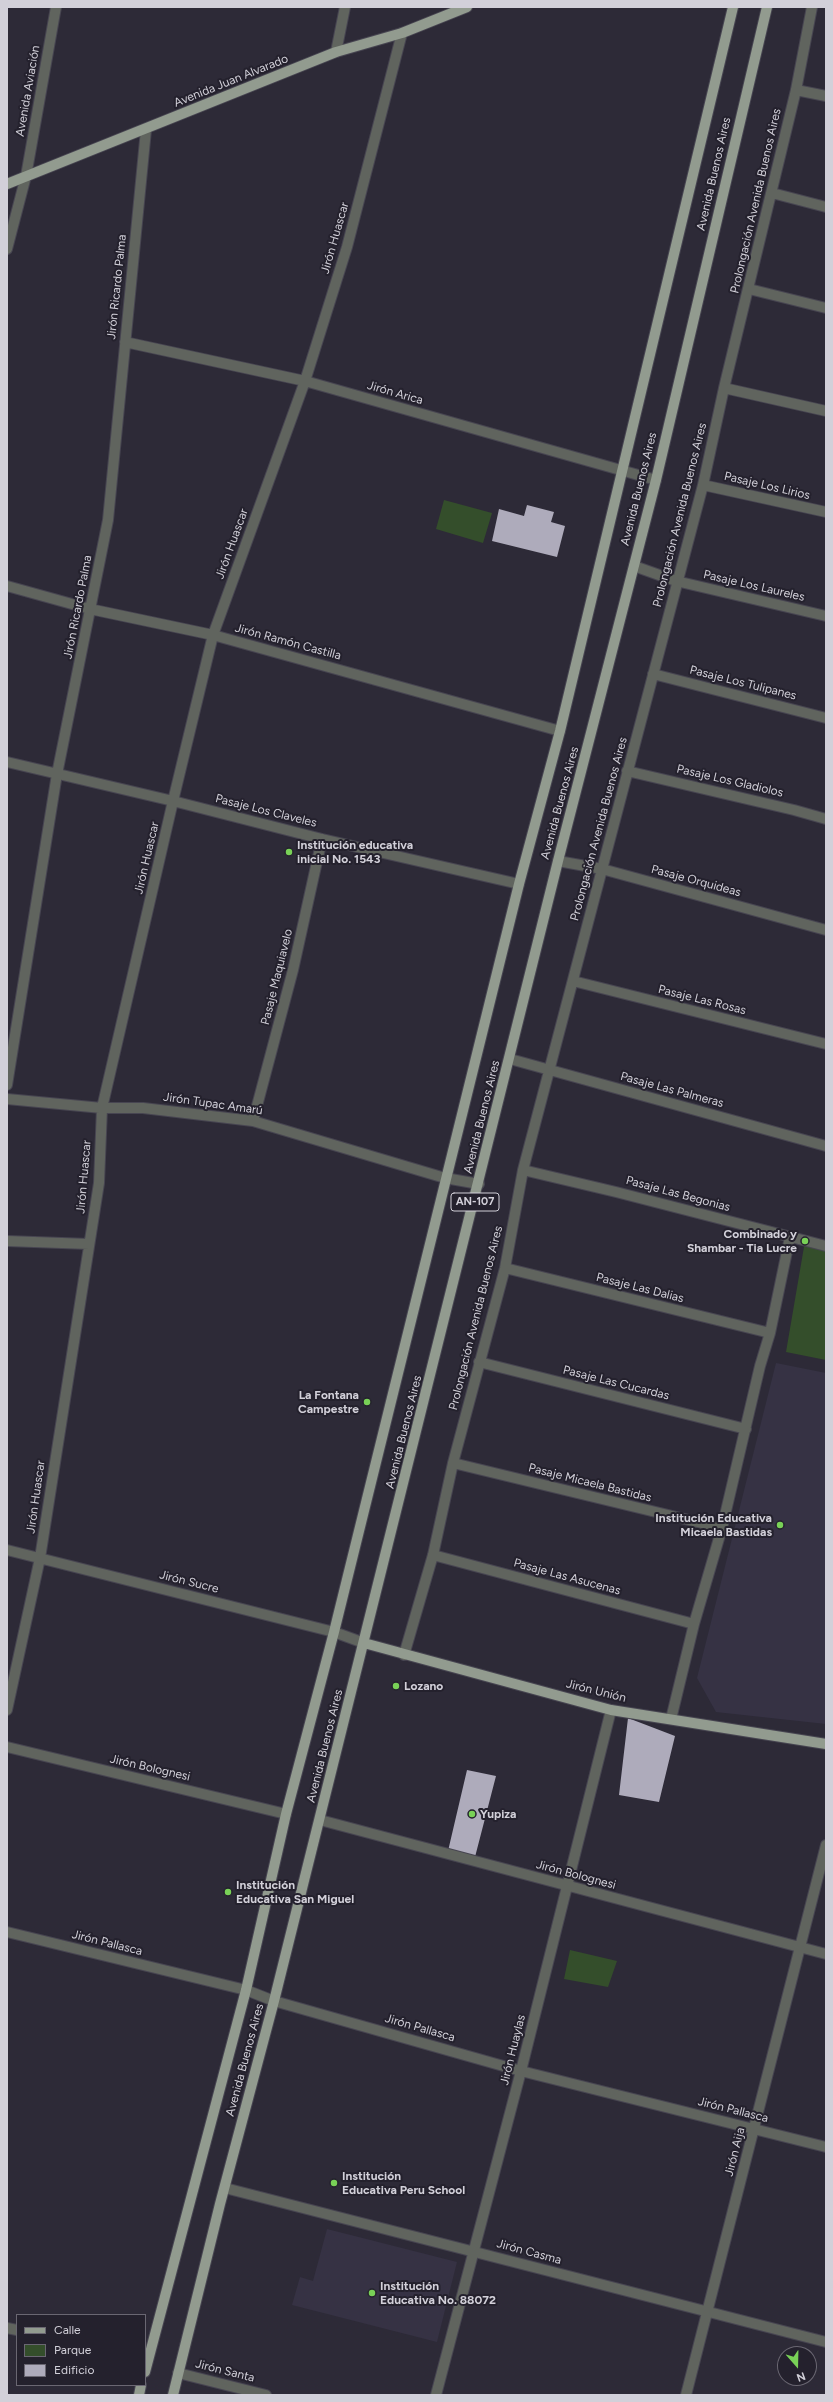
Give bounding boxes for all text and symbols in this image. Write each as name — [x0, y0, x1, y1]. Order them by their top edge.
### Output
street label: Avenida Aviación — [13, 44, 43, 138]
street label: Avenida Juan Alvarado — [172, 51, 290, 111]
street label: Prolongación Avenida Buenos Aires — [728, 107, 784, 295]
street label: Avenida Buenos Aires — [694, 116, 734, 232]
street label: Jirón Huascar — [318, 201, 352, 275]
street label: Jirón Ricardo Palma — [104, 234, 130, 340]
street label: Jirón Arica — [366, 378, 424, 408]
street label: Prolongación Avenida Buenos Aires — [650, 421, 710, 609]
street label: Avenida Buenos Aires — [618, 431, 660, 547]
street label: Pasaje Los Lirios — [723, 469, 811, 503]
street label: Jirón Huascar — [213, 507, 251, 581]
street label: Jirón Ricardo Palma — [61, 554, 95, 660]
street label: Pasaje Los Laureles — [702, 567, 806, 605]
street label: Jirón Ramón Castilla — [233, 621, 343, 663]
street label: Pasaje Los Tulipanes — [688, 663, 798, 703]
street label: Prolongación Avenida Buenos Aires — [568, 736, 630, 922]
street label: Avenida Buenos Aires — [538, 745, 582, 861]
street label: Pasaje Los Gladiolos — [675, 762, 785, 800]
street label: Pasaje Los Claveles — [214, 791, 318, 831]
street label: Jirón Huascar — [132, 820, 162, 896]
place label: Institución educativa inicial No. 1543 — [297, 838, 413, 866]
marker: Institución educativa inicial No. 1543 — [284, 847, 294, 857]
street label: Pasaje Orquideas — [649, 862, 743, 900]
street label: Pasaje Maquiavelo — [258, 928, 296, 1026]
street label: Pasaje Las Rosas — [657, 982, 747, 1018]
street label: Avenida Buenos Aires — [461, 1059, 503, 1175]
street label: Pasaje Las Palmeras — [619, 1069, 725, 1111]
street label: Jirón Tupac Amarú — [162, 1090, 264, 1118]
street label: Jirón Huascar — [74, 1140, 94, 1214]
street label: Pasaje Las Begonias — [624, 1173, 732, 1215]
road number: AN-107 — [451, 1193, 499, 1211]
street label: Prolongación Avenida Buenos Aires — [446, 1224, 506, 1412]
place label: Combinado y Shambar - Tia Lucre — [687, 1227, 797, 1255]
marker: Combinado y Shambar - Tia Lucre — [800, 1236, 810, 1246]
street label: Pasaje Las Dalias — [595, 1270, 685, 1306]
street label: Pasaje Las Cucardas — [561, 1363, 671, 1403]
street label: Avenida Buenos Aires — [383, 1374, 425, 1490]
place label: La Fontana Campestre — [298, 1388, 359, 1416]
marker: La Fontana Campestre — [362, 1397, 372, 1407]
street label: Jirón Huascar — [24, 1459, 48, 1535]
street label: Pasaje Micaela Bastidas — [527, 1461, 653, 1505]
place label: Institución Educativa Micaela Bastidas — [655, 1511, 772, 1539]
marker: Institución Educativa Micaela Bastidas — [775, 1520, 785, 1530]
street label: Pasaje Las Asucenas — [512, 1556, 622, 1598]
street label: Jirón Sucre — [158, 1568, 220, 1596]
street label: Jirón Unión — [565, 1677, 627, 1705]
place label: Lozano — [404, 1679, 443, 1693]
marker: Lozano — [391, 1681, 401, 1691]
street label: Avenida Buenos Aires — [304, 1688, 346, 1804]
street label: Jirón Bolognesi — [108, 1752, 192, 1784]
place label: Yupiza — [480, 1807, 516, 1821]
marker: Yupiza — [467, 1809, 477, 1819]
street label: Jirón Bolognesi — [534, 1857, 618, 1893]
place label: Institución Educativa San Miguel — [236, 1878, 354, 1906]
marker: Institución Educativa San Miguel — [223, 1887, 233, 1897]
street label: Jirón Pallasca — [70, 1927, 144, 1959]
street label: Avenida Buenos Aires — [223, 2002, 267, 2118]
street label: Jirón Pallasca — [383, 2011, 457, 2045]
street label: Jirón Huaylas — [497, 2013, 529, 2087]
street label: Jirón Pallasca — [696, 2094, 770, 2126]
street label: Jirón Aija — [722, 2126, 748, 2178]
place label: Institución Educativa Peru School — [342, 2169, 465, 2197]
marker: Institución Educativa Peru School — [329, 2178, 339, 2188]
street label: Jirón Casma — [495, 2236, 563, 2268]
place label: Institución Educativa No. 88072 — [380, 2279, 496, 2307]
marker: Institución Educativa No. 88072 — [367, 2288, 377, 2298]
legend — [16, 2314, 146, 2386]
text: Calle — [54, 2323, 81, 2337]
text: Parque — [54, 2343, 91, 2357]
north arrow — [777, 2346, 817, 2386]
street label: Jirón Santa — [194, 2357, 256, 2385]
text: Edificio — [54, 2363, 94, 2377]
text: N — [795, 2369, 807, 2384]

